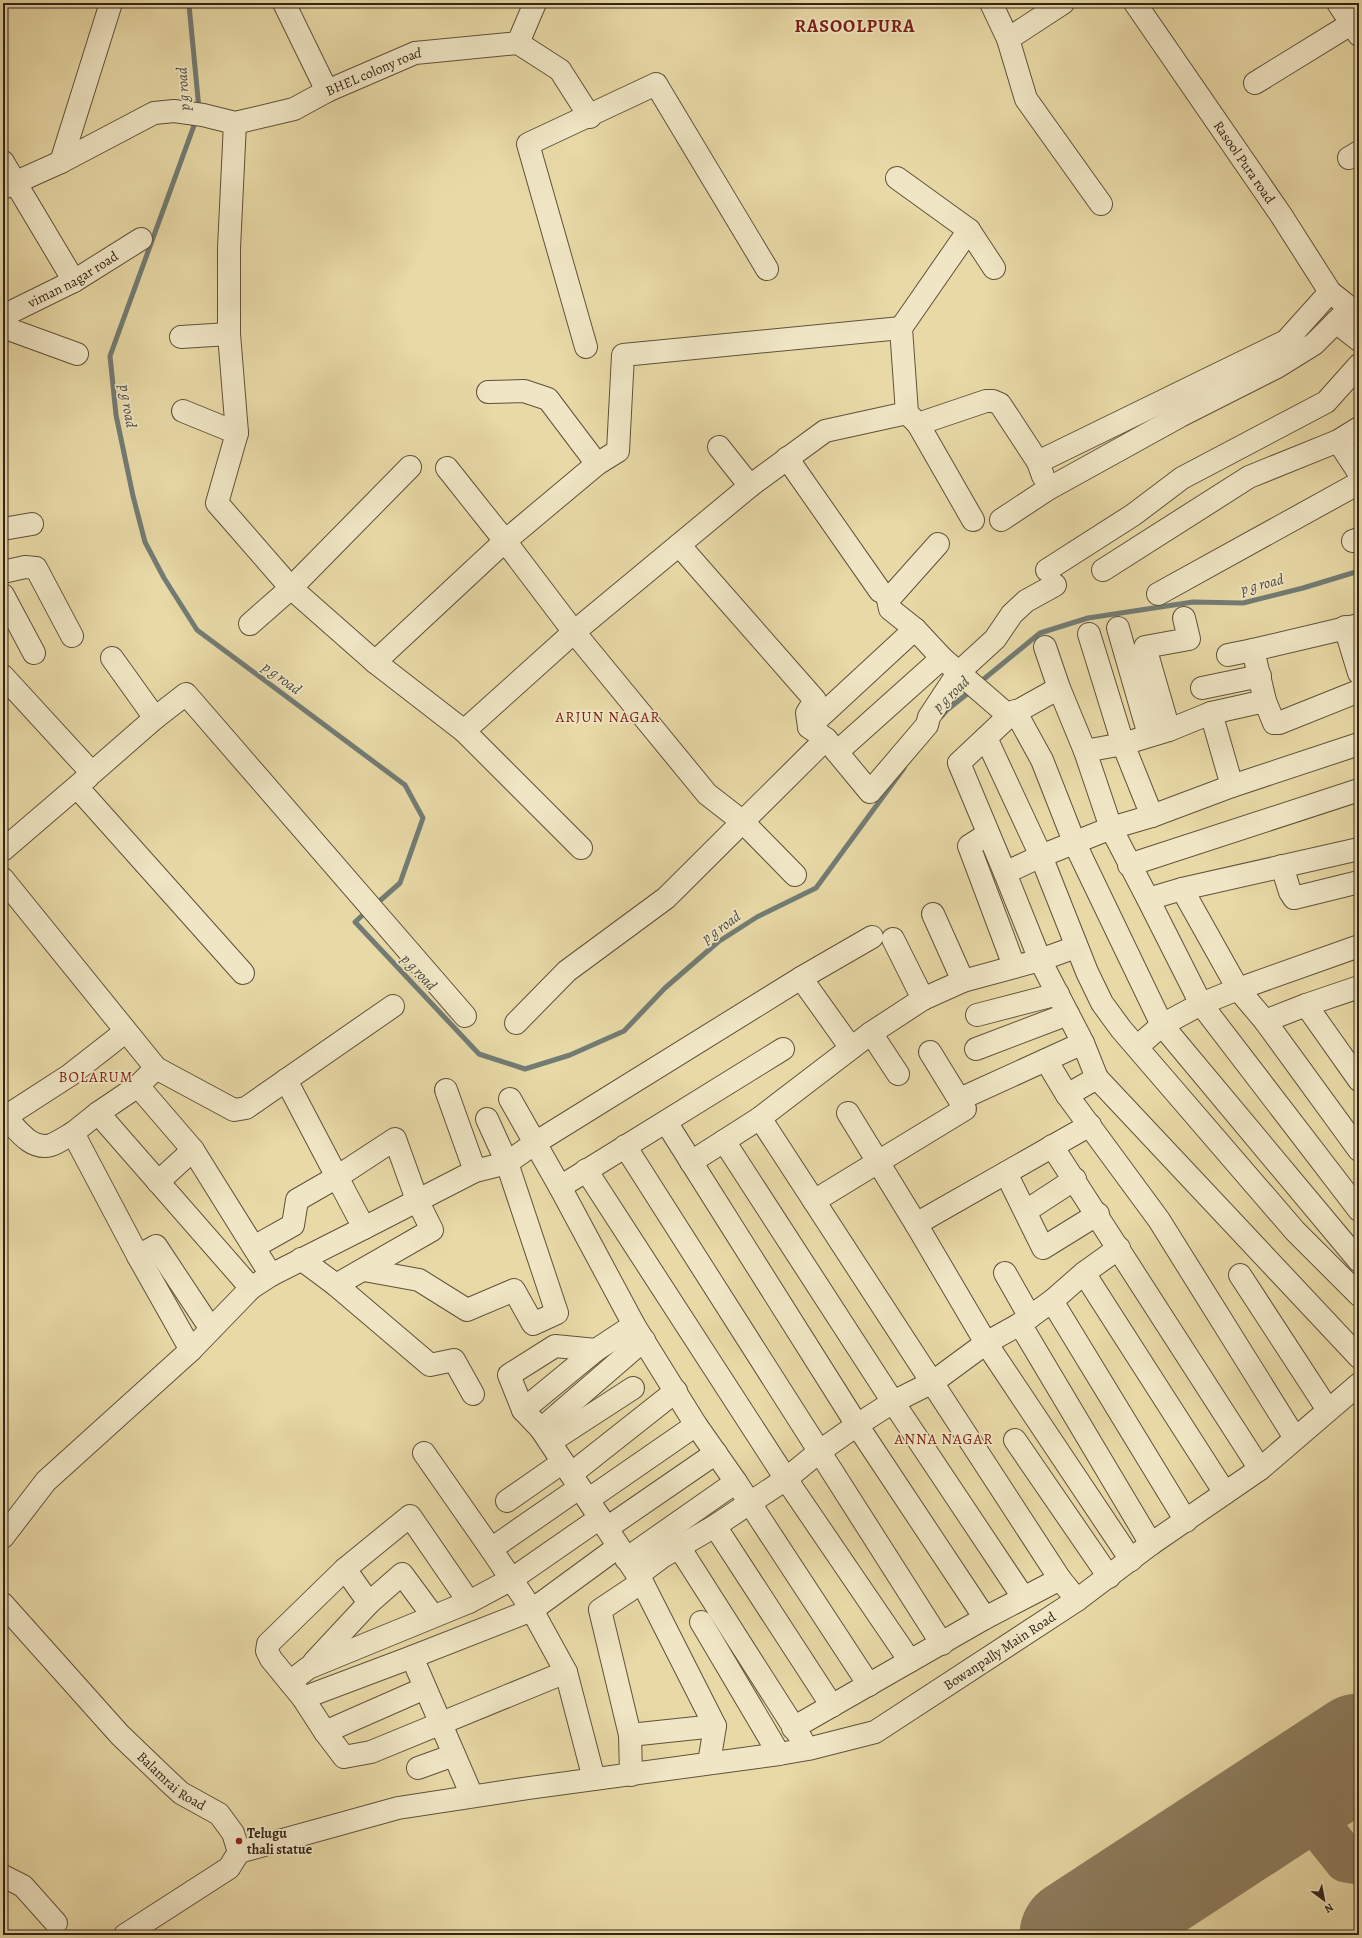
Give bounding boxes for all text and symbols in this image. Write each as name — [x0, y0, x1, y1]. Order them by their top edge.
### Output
district label: RASOOLPURA — [794, 14, 916, 38]
street label: BHEL colony road — [323, 43, 423, 100]
water label: p g road — [171, 66, 195, 112]
street label: Rasool Pura road — [1209, 117, 1280, 208]
street label: viman nagar road — [24, 246, 122, 312]
water label: p g road — [115, 382, 141, 429]
water label: p g road — [1237, 569, 1286, 599]
water label: p g road — [258, 656, 306, 699]
water label: p g road — [927, 672, 974, 717]
district label: ARJUN NAGAR — [555, 707, 660, 727]
water label: p g road — [697, 906, 745, 948]
water label: p g road — [396, 948, 441, 995]
district label: BOLARUM — [59, 1067, 133, 1087]
district label: ANNA NAGAR — [893, 1429, 994, 1449]
street label: Bowanpally Main Road — [940, 1607, 1060, 1694]
street label: Balamrai Road — [133, 1747, 210, 1815]
place label: Telugu thali statue — [247, 1824, 313, 1859]
marker: Telugu thali statue — [234, 1836, 244, 1846]
north arrow — [1304, 1880, 1344, 1920]
text: N — [1322, 1900, 1336, 1917]

